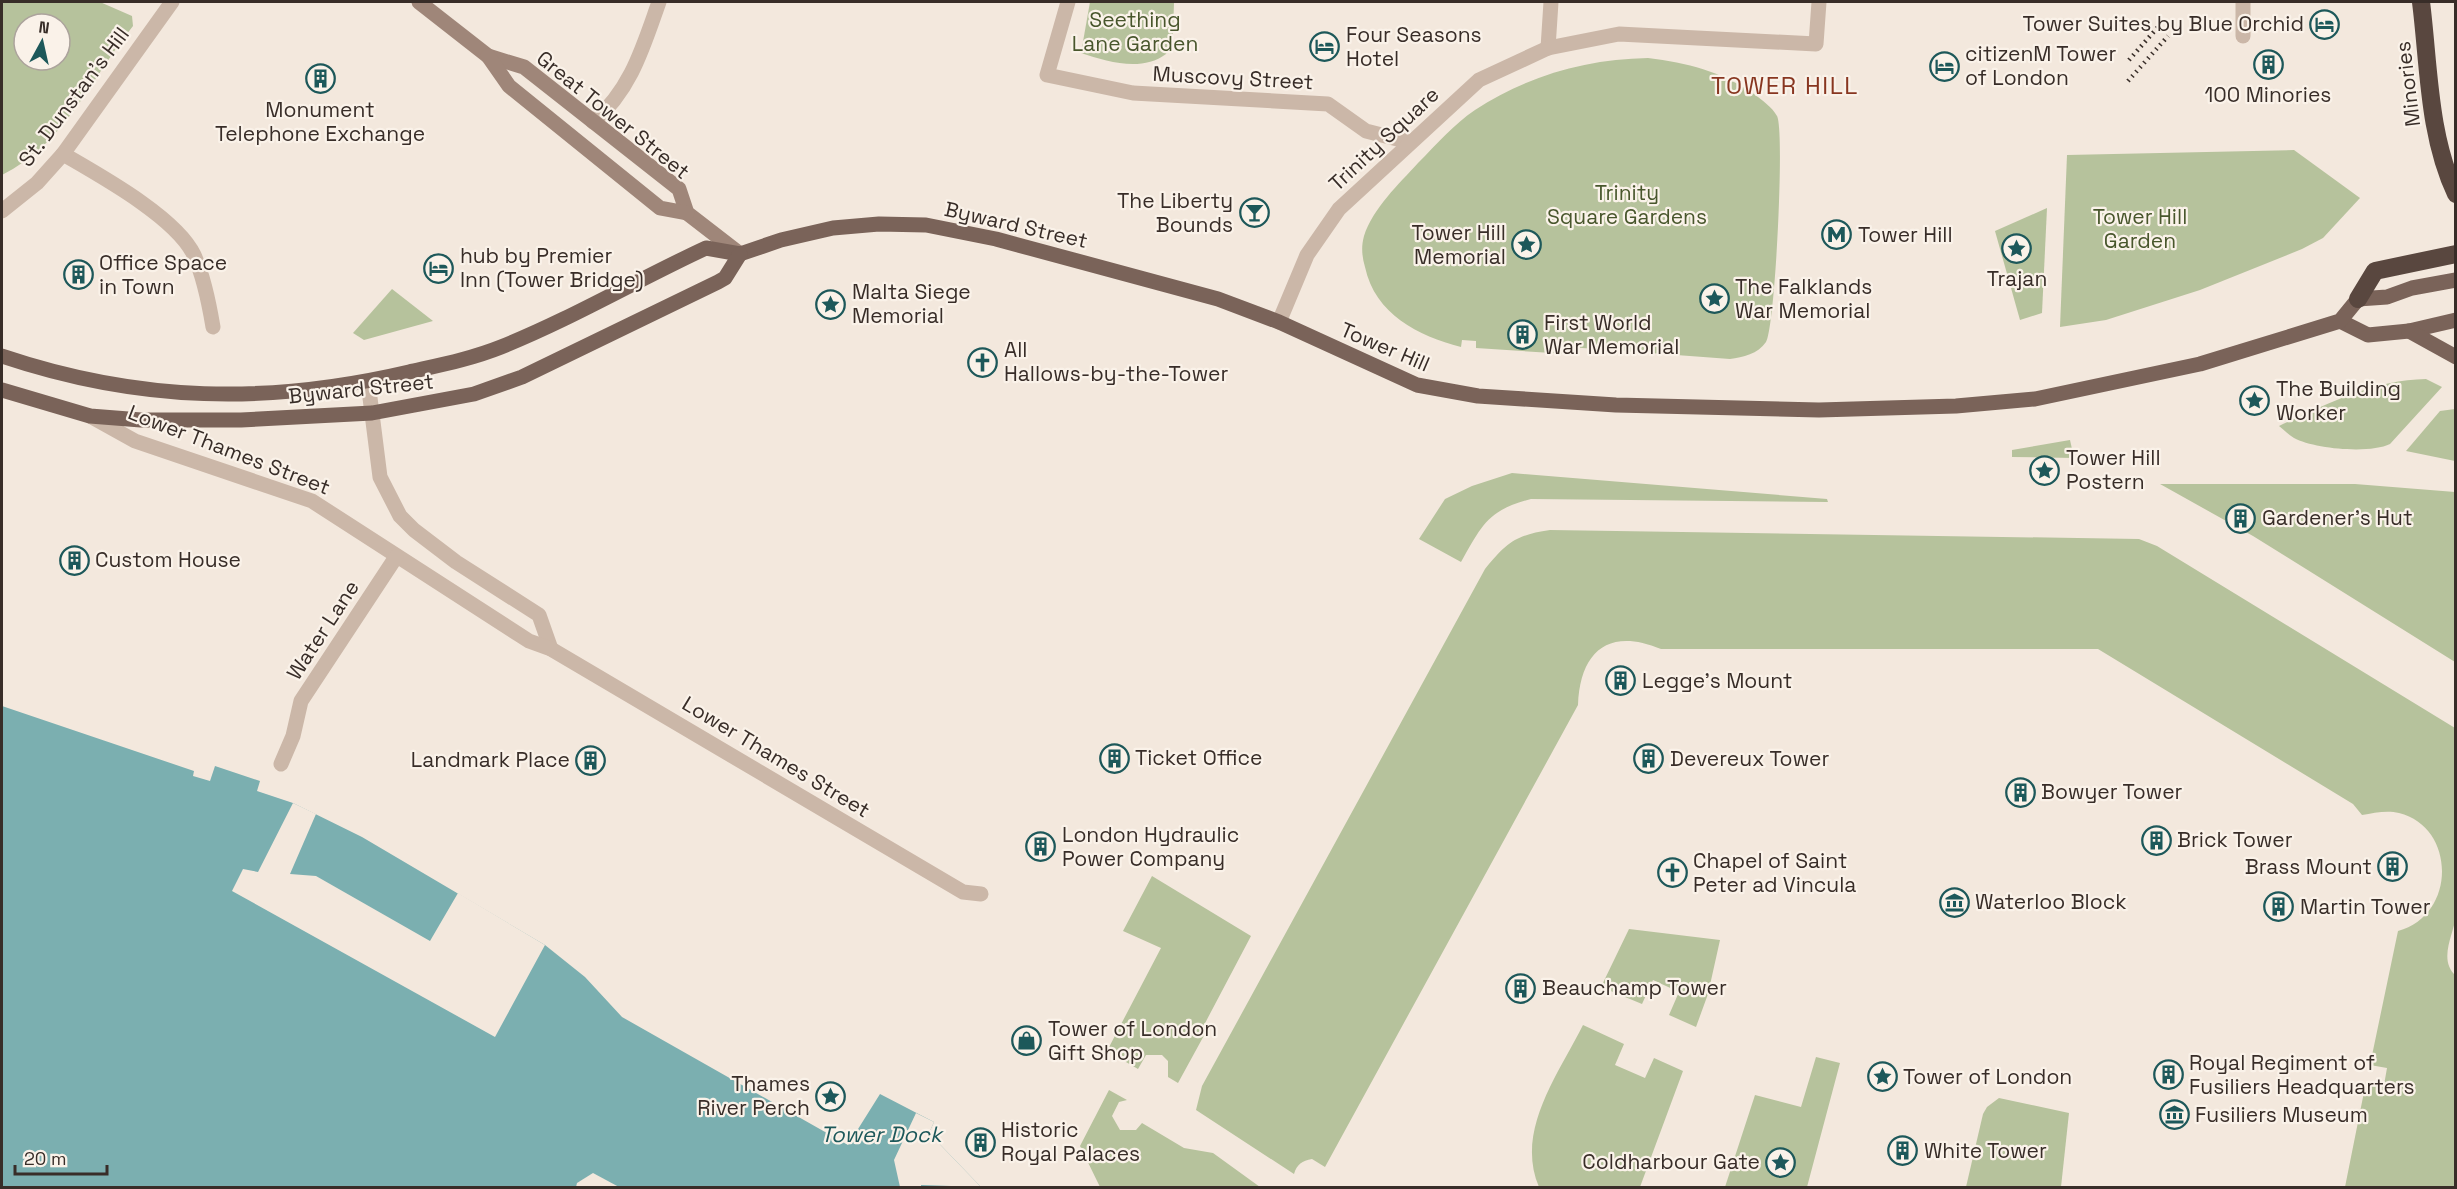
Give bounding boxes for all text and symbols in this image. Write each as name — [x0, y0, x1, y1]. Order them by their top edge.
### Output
park label: Seething Lane Garden — [1072, 6, 1198, 57]
hotel icon: Tower Suites by Blue Orchid — [2309, 8, 2341, 40]
place label: Tower Suites by Blue Orchid — [2022, 10, 2304, 37]
north arrow — [12, 12, 72, 72]
text: N — [37, 16, 51, 39]
place label: Four Seasons Hotel — [1346, 21, 1482, 72]
street label: St. Dunstan's Hill — [12, 22, 135, 172]
hotel icon: Four Seasons Hotel — [1309, 31, 1341, 63]
place label: citizenM Tower of London — [1965, 40, 2116, 91]
street label: Minories — [2389, 40, 2426, 128]
street label: Great Tower Street — [531, 45, 695, 185]
building icon: 100 Minories — [2252, 48, 2284, 80]
hotel icon: citizenM Tower of London — [1928, 50, 1960, 82]
street label: Muscovy Street — [1152, 60, 1314, 95]
building icon: Monument Telephone Exchange — [304, 63, 336, 95]
district label: TOWER HILL — [1711, 70, 1859, 101]
street label: Trinity Square — [1323, 81, 1444, 197]
place label: 100 Minories — [2205, 81, 2331, 108]
place label: Monument Telephone Exchange — [215, 96, 425, 147]
park label: Trinity Square Gardens — [1547, 179, 1707, 230]
place label: The Liberty Bounds — [1117, 187, 1233, 238]
street label: Byward Street — [942, 195, 1090, 254]
bar icon: The Liberty Bounds — [1238, 197, 1270, 229]
park label: Tower Hill Garden — [2093, 203, 2187, 254]
place label: Tower Hill Memorial — [1411, 219, 1506, 270]
metro station icon: Tower Hill — [1821, 219, 1853, 251]
place label: Tower Hill — [1858, 221, 1953, 248]
place icon: Tower Hill Memorial — [1511, 229, 1543, 261]
place icon: Trajan — [2001, 232, 2033, 264]
place label: hub by Premier Inn (Tower Bridge) — [460, 242, 644, 293]
place label: Office Space in Town — [99, 249, 227, 300]
hotel icon: hub by Premier Inn (Tower Bridge) — [423, 252, 455, 284]
building icon: Office Space in Town — [62, 259, 94, 291]
place label: Trajan — [1987, 265, 2047, 292]
place label: The Falklands War Memorial — [1735, 273, 1872, 324]
place label: Malta Siege Memorial — [852, 278, 971, 329]
place icon: The Falklands War Memorial — [1698, 283, 1730, 315]
place icon: Malta Siege Memorial — [815, 288, 847, 320]
place label: First World War Memorial — [1544, 309, 1679, 360]
street label: Tower Hill — [1336, 316, 1434, 377]
building icon: First World War Memorial — [1507, 319, 1539, 351]
place label: All Hallows-by-the-Tower — [1004, 336, 1228, 387]
church icon: All Hallows-by-the-Tower — [967, 346, 999, 378]
street label: Byward Street — [287, 367, 435, 410]
place label: The Building Worker — [2276, 375, 2401, 426]
place icon: The Building Worker — [2239, 385, 2271, 417]
street label: Lower Thames Street — [124, 399, 334, 501]
place label: Tower Hill Postern — [2066, 444, 2161, 495]
place icon: Tower Hill Postern — [2029, 454, 2061, 486]
building icon: Gardener's Hut — [2225, 502, 2257, 534]
place label: Gardener's Hut — [2262, 504, 2413, 531]
building icon: Custom House — [58, 544, 90, 576]
place label: Custom House — [95, 546, 241, 573]
street label: Water Lane — [280, 575, 365, 685]
building icon: Legge's Mount — [1605, 665, 1637, 697]
place label: Legge's Mount — [1642, 667, 1792, 694]
street label: Lower Thames Street — [677, 690, 875, 823]
building icon: Ticket Office — [1098, 742, 1130, 774]
building icon: Devereux Tower — [1633, 743, 1665, 775]
building icon: Landmark Place — [575, 744, 607, 776]
place label: Ticket Office — [1135, 744, 1262, 771]
place label: Devereux Tower — [1670, 745, 1829, 772]
place label: Landmark Place — [411, 746, 570, 773]
building icon: Bowyer Tower — [2004, 776, 2036, 808]
place label: Bowyer Tower — [2041, 778, 2183, 805]
place label: London Hydraulic Power Company — [1062, 821, 1239, 872]
building icon: Brick Tower — [2140, 824, 2172, 856]
place label: Brick Tower — [2177, 826, 2293, 853]
building icon: London Hydraulic Power Company — [1025, 831, 1057, 863]
place label: Chapel of Saint Peter ad Vincula — [1693, 847, 1856, 898]
building icon: Brass Mount — [2377, 851, 2409, 883]
place label: Brass Mount — [2245, 853, 2372, 880]
church icon: Chapel of Saint Peter ad Vincula — [1656, 857, 1688, 889]
museum icon: Waterloo Block — [1938, 886, 1970, 918]
place label: Waterloo Block — [1975, 888, 2127, 915]
building icon: Martin Tower — [2263, 891, 2295, 923]
place label: Martin Tower — [2300, 893, 2431, 920]
building icon: Beauchamp Tower — [1505, 972, 1537, 1004]
place label: Beauchamp Tower — [1542, 974, 1727, 1001]
place label: Tower of London Gift Shop — [1048, 1015, 1217, 1066]
shop icon: Tower of London Gift Shop — [1011, 1025, 1043, 1057]
place label: Royal Regiment of Fusiliers Headquarters — [2189, 1049, 2415, 1100]
building icon: Royal Regiment of Fusiliers Headquarters — [2152, 1059, 2184, 1091]
place icon: Tower of London — [1866, 1061, 1898, 1093]
place label: Tower of London — [1903, 1063, 2072, 1090]
place label: Thames River Perch — [697, 1070, 810, 1121]
place icon: Thames River Perch — [815, 1080, 847, 1112]
museum icon: Fusiliers Museum — [2158, 1099, 2190, 1131]
place label: Fusiliers Museum — [2195, 1101, 2368, 1128]
place label: Historic Royal Palaces — [1001, 1116, 1140, 1167]
water label: Tower Dock — [820, 1120, 944, 1148]
building icon: Historic Royal Palaces — [964, 1126, 996, 1158]
building icon: White Tower — [1887, 1135, 1919, 1167]
place label: White Tower — [1924, 1137, 2047, 1164]
scale bar — [15, 1138, 106, 1176]
place icon: Coldharbour Gate — [1765, 1146, 1797, 1178]
text: 20 m — [24, 1147, 67, 1170]
place label: Coldharbour Gate — [1582, 1148, 1760, 1175]

